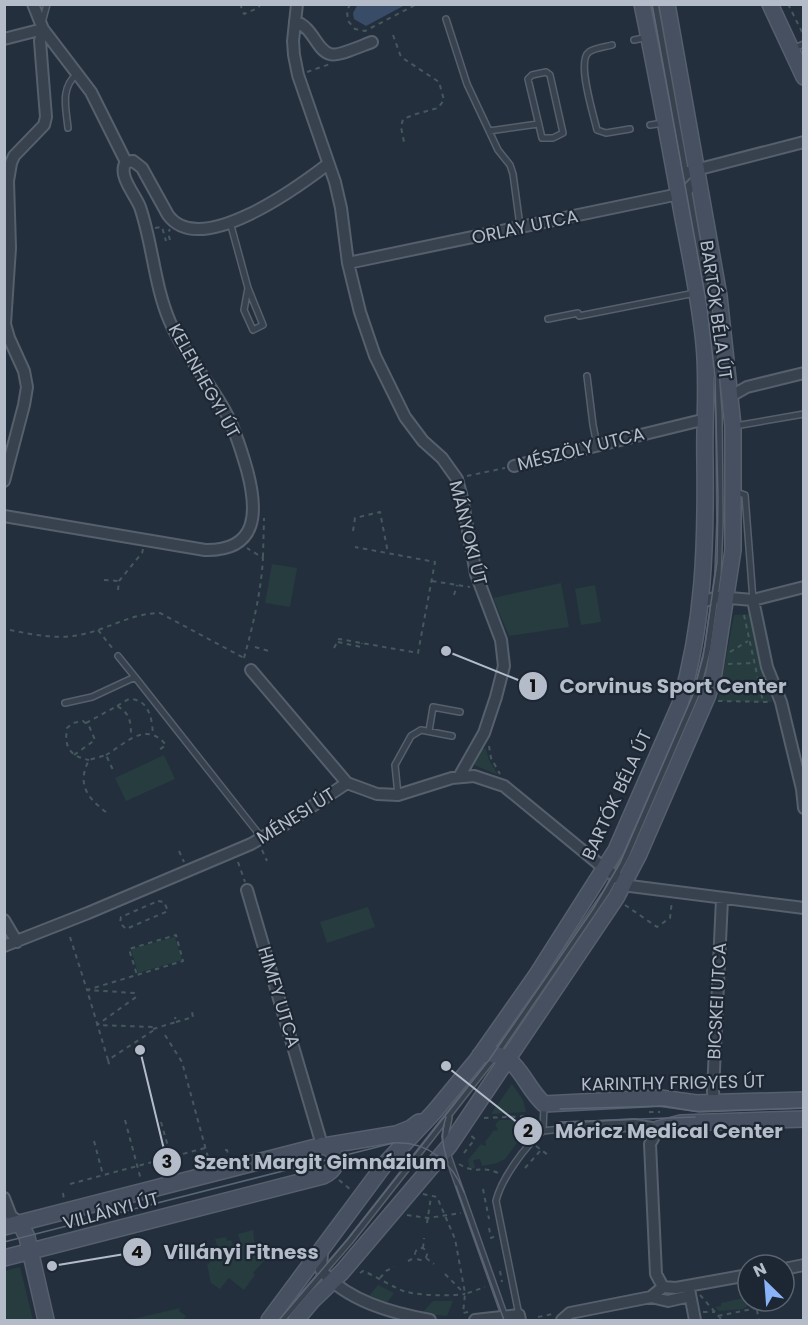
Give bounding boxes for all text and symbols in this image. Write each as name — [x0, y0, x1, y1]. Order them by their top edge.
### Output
street label: ORLAY UTCA — [469, 203, 580, 250]
street label: BARTÓK BÉLA ÚT — [694, 239, 739, 381]
street label: KELENHEGYI ÚT — [163, 319, 246, 443]
street label: MÉSZÖLY UTCA — [515, 421, 647, 476]
street label: MÁNYOKI ÚT — [443, 478, 494, 588]
callout: Corvinus Sport Center — [518, 667, 799, 705]
text: Corvinus Sport Center — [560, 672, 787, 700]
text: 1 — [530, 673, 536, 698]
street label: BARTÓK BÉLA ÚT — [576, 726, 658, 864]
street label: MÉNESI ÚT — [252, 781, 340, 850]
street label: BICSKEI UTCA — [701, 942, 732, 1060]
street label: HIMFY UTCA — [252, 943, 307, 1051]
street label: KARINTHY FRIGYES ÚT — [581, 1068, 765, 1097]
callout: Móricz Medical Center — [513, 1112, 795, 1150]
text: Móricz Medical Center — [555, 1117, 783, 1145]
text: 2 — [523, 1118, 533, 1143]
callout: Szent Margit Gimnázium — [152, 1143, 458, 1181]
text: Szent Margit Gimnázium — [194, 1148, 446, 1176]
text: 3 — [162, 1149, 172, 1174]
street label: VILLÁNYI ÚT — [60, 1186, 162, 1235]
callout: Villányi Fitness — [122, 1233, 331, 1271]
text: Villányi Fitness — [163, 1238, 319, 1266]
text: 4 — [131, 1239, 143, 1264]
north arrow — [736, 1253, 796, 1313]
text: N — [750, 1257, 770, 1283]

